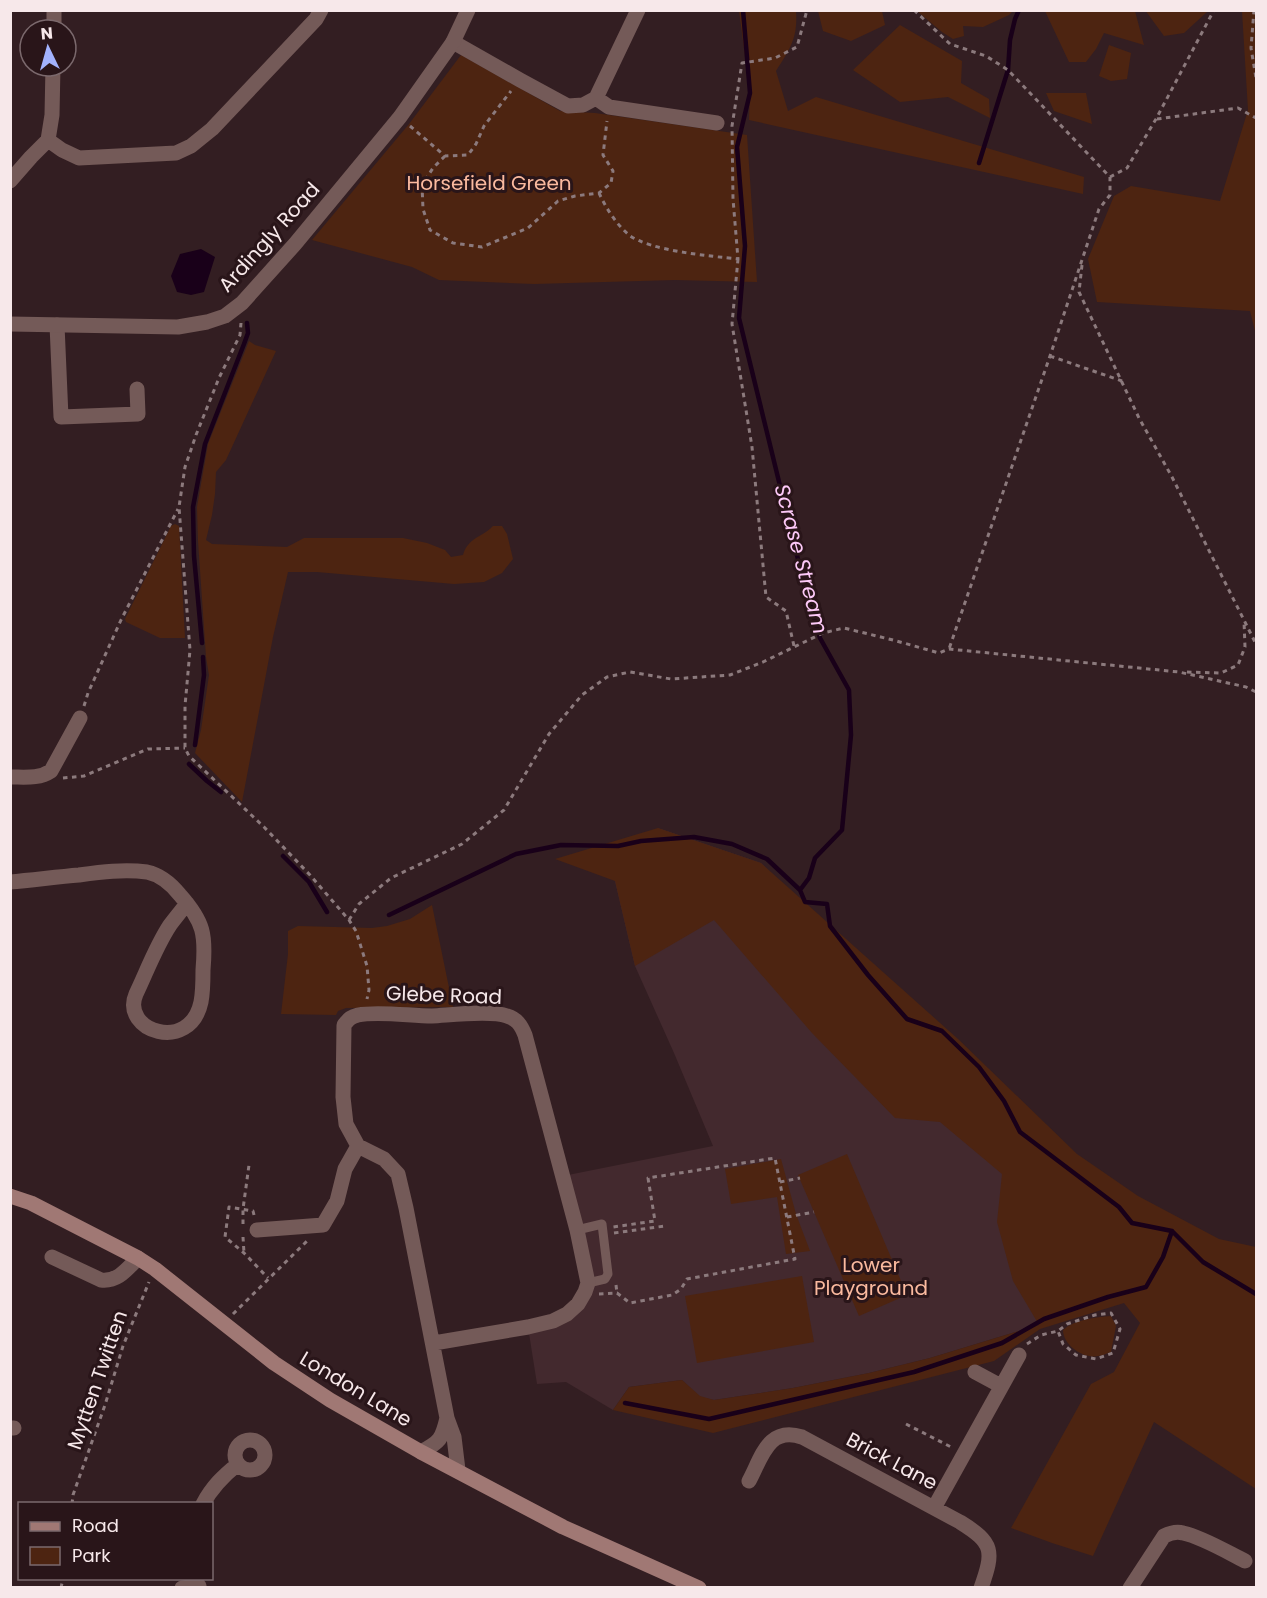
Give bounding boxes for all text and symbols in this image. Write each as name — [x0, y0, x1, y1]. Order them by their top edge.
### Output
north arrow — [18, 18, 78, 78]
text: N — [40, 22, 54, 46]
park label: Horsefield Green — [406, 169, 572, 197]
street label: Ardingly Road — [212, 176, 326, 298]
water label: Scrase Stream — [768, 481, 835, 637]
street label: Glebe Road — [385, 979, 503, 1011]
park label: Lower Playground — [814, 1251, 928, 1302]
street label: Mytten Twitten — [60, 1307, 134, 1453]
street label: London Lane — [295, 1345, 417, 1433]
street label: Brick Lane — [841, 1425, 943, 1497]
legend — [18, 1502, 213, 1580]
text: Road — [72, 1513, 119, 1538]
text: Park — [72, 1543, 111, 1568]

